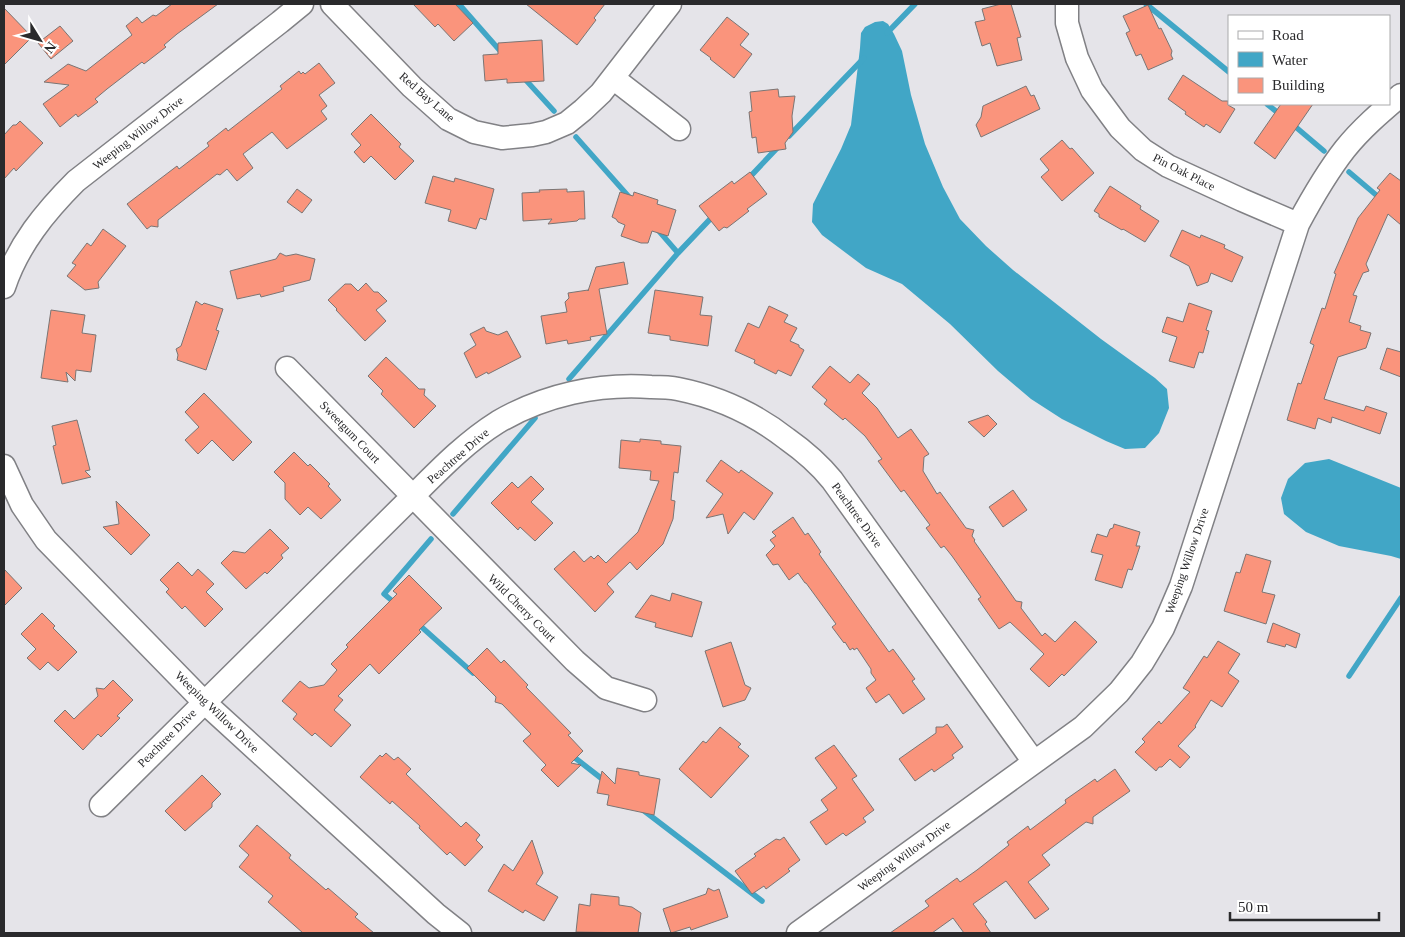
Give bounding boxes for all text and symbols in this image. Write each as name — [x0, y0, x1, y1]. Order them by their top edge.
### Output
north arrow — [15, 15, 65, 65]
legend — [1228, 15, 1390, 105]
text: Road — [1272, 27, 1304, 43]
text: N — [41, 39, 59, 56]
text: Water — [1272, 52, 1307, 68]
street label: Red Bay Lane — [396, 69, 458, 125]
text: Building — [1272, 77, 1325, 93]
street label: Weeping Willow Drive — [90, 93, 186, 173]
street label: Pin Oak Place — [1151, 150, 1217, 194]
street label: Sweetgum Court — [317, 398, 384, 466]
street label: Peachtree Drive — [424, 425, 492, 487]
street label: Peachtree Drive — [829, 480, 885, 550]
street label: Weeping Willow Drive — [1162, 506, 1212, 616]
street label: Wild Cherry Court — [485, 571, 559, 645]
street label: Weeping Willow Drive — [172, 668, 262, 756]
street label: Peachtree Drive — [135, 706, 199, 770]
street label: Weeping Willow Drive — [855, 818, 953, 894]
scale bar — [1230, 890, 1379, 922]
text: 50 m — [1238, 899, 1269, 915]

